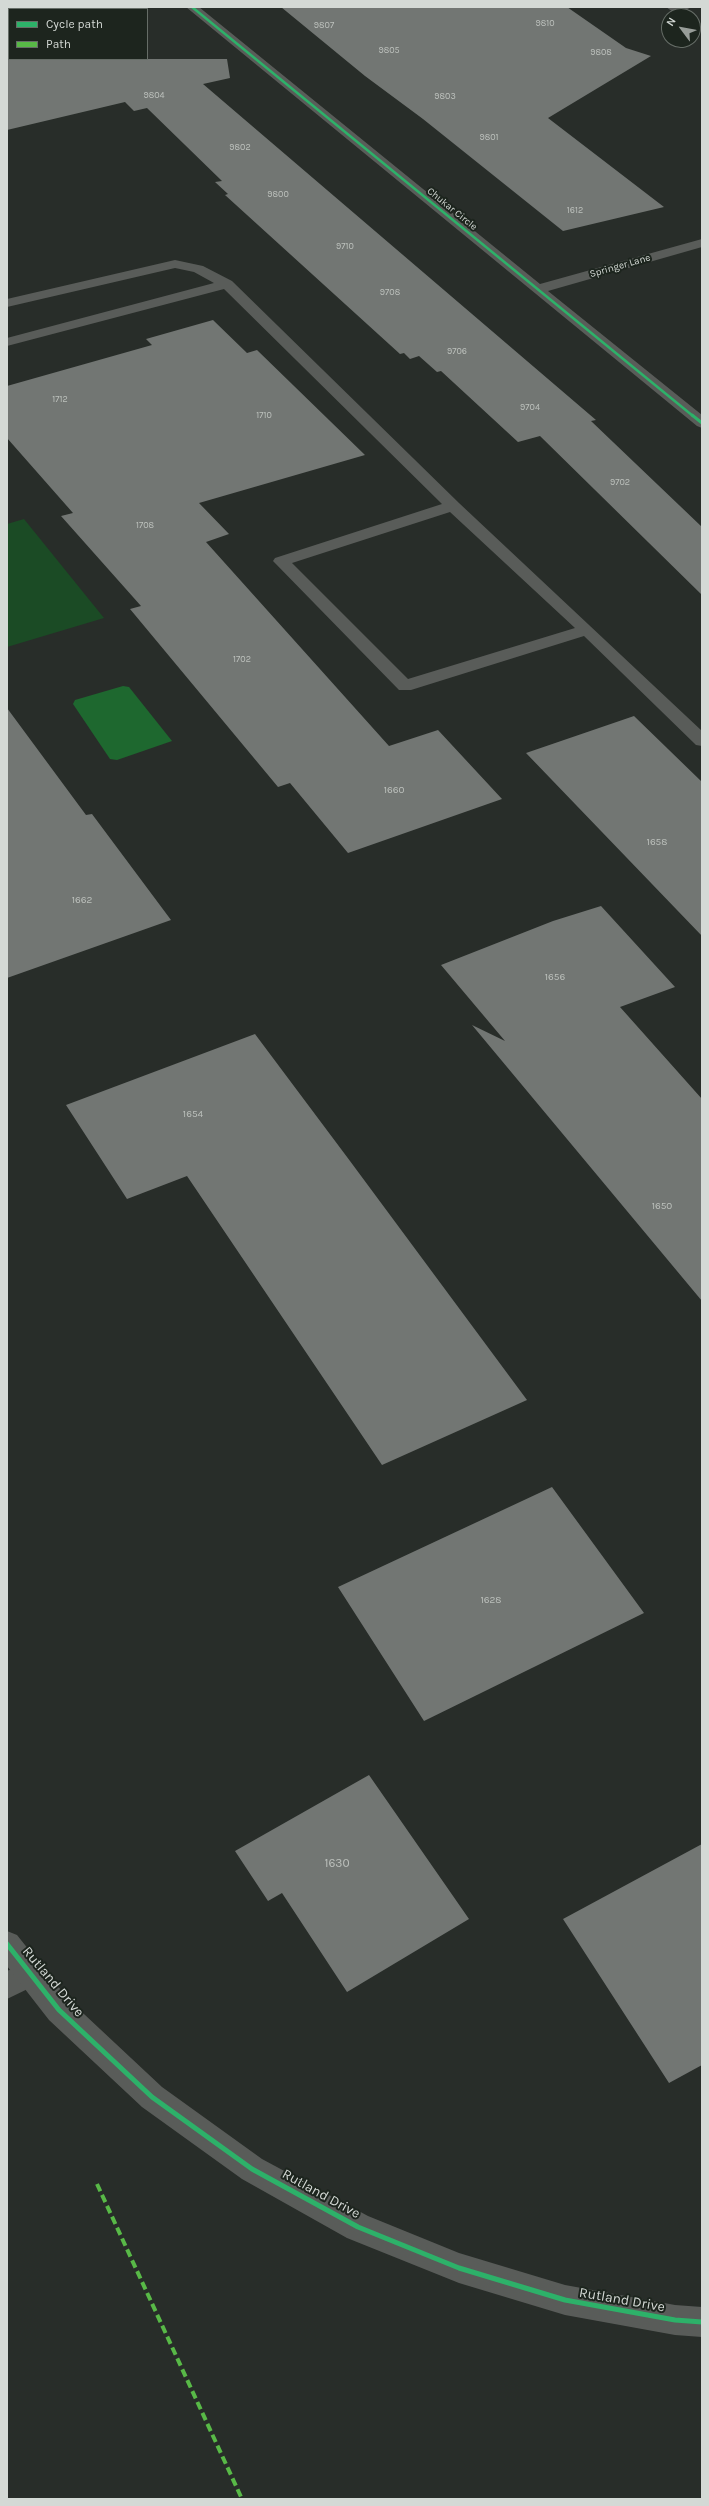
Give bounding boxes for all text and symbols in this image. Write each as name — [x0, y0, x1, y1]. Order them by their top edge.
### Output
legend — [8, 8, 148, 60]
north arrow — [661, 8, 701, 48]
text: N — [664, 15, 679, 29]
text: Cycle path — [46, 17, 103, 31]
house number: 9810 — [535, 18, 555, 28]
house number: 9807 — [314, 20, 334, 30]
text: Path — [46, 37, 71, 51]
house number: 9805 — [378, 45, 400, 55]
house number: 9808 — [590, 47, 612, 57]
house number: 9804 — [143, 90, 165, 100]
house number: 9803 — [434, 91, 456, 101]
house number: 9801 — [479, 132, 499, 142]
house number: 9802 — [229, 142, 251, 152]
street label: Chukar Circle — [424, 185, 480, 233]
house number: 9800 — [267, 189, 289, 199]
house number: 1612 — [567, 205, 583, 215]
house number: 9710 — [336, 241, 354, 251]
street label: Springer Lane — [588, 252, 652, 280]
house number: 9708 — [380, 287, 400, 297]
house number: 9706 — [447, 346, 467, 356]
house number: 1712 — [52, 394, 68, 404]
house number: 9704 — [520, 402, 540, 412]
house number: 1710 — [256, 410, 272, 420]
house number: 9702 — [610, 477, 630, 487]
house number: 1708 — [136, 520, 154, 530]
house number: 1702 — [233, 654, 251, 664]
house number: 1660 — [384, 784, 404, 796]
house number: 1658 — [647, 836, 667, 848]
house number: 1662 — [72, 894, 92, 906]
house number: 1656 — [545, 971, 565, 983]
house number: 1654 — [183, 1108, 203, 1120]
house number: 1650 — [652, 1200, 672, 1212]
house number: 1628 — [481, 1594, 501, 1606]
house number: 1630 — [324, 1857, 350, 1871]
street label: Rutland Drive — [19, 1943, 87, 2021]
street label: Rutland Drive — [279, 2166, 363, 2222]
street label: Rutland Drive — [578, 2284, 666, 2316]

